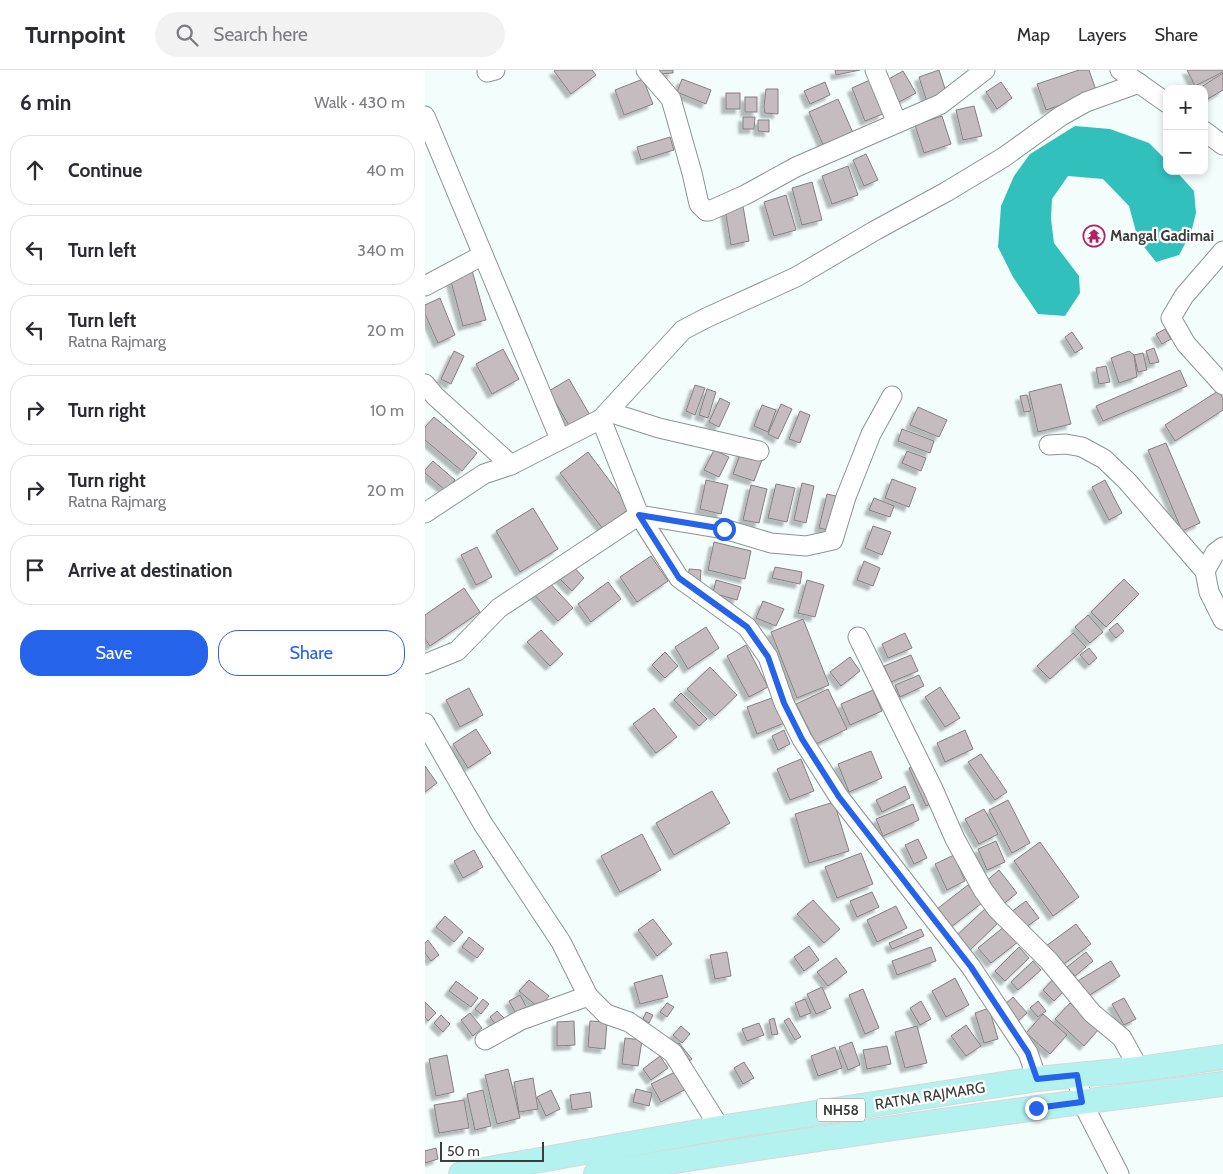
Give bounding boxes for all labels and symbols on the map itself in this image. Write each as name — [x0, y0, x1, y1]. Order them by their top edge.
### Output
temple icon: Mangal Gadimai — [1082, 224, 1106, 248]
place label: Mangal Gadimai — [1110, 227, 1214, 245]
route start — [713, 518, 736, 541]
street label: RATNA RAJMARG — [874, 1078, 986, 1114]
route end — [1025, 1097, 1048, 1120]
road number: NH58 — [817, 1098, 865, 1122]
scale bar — [440, 1139, 544, 1162]

